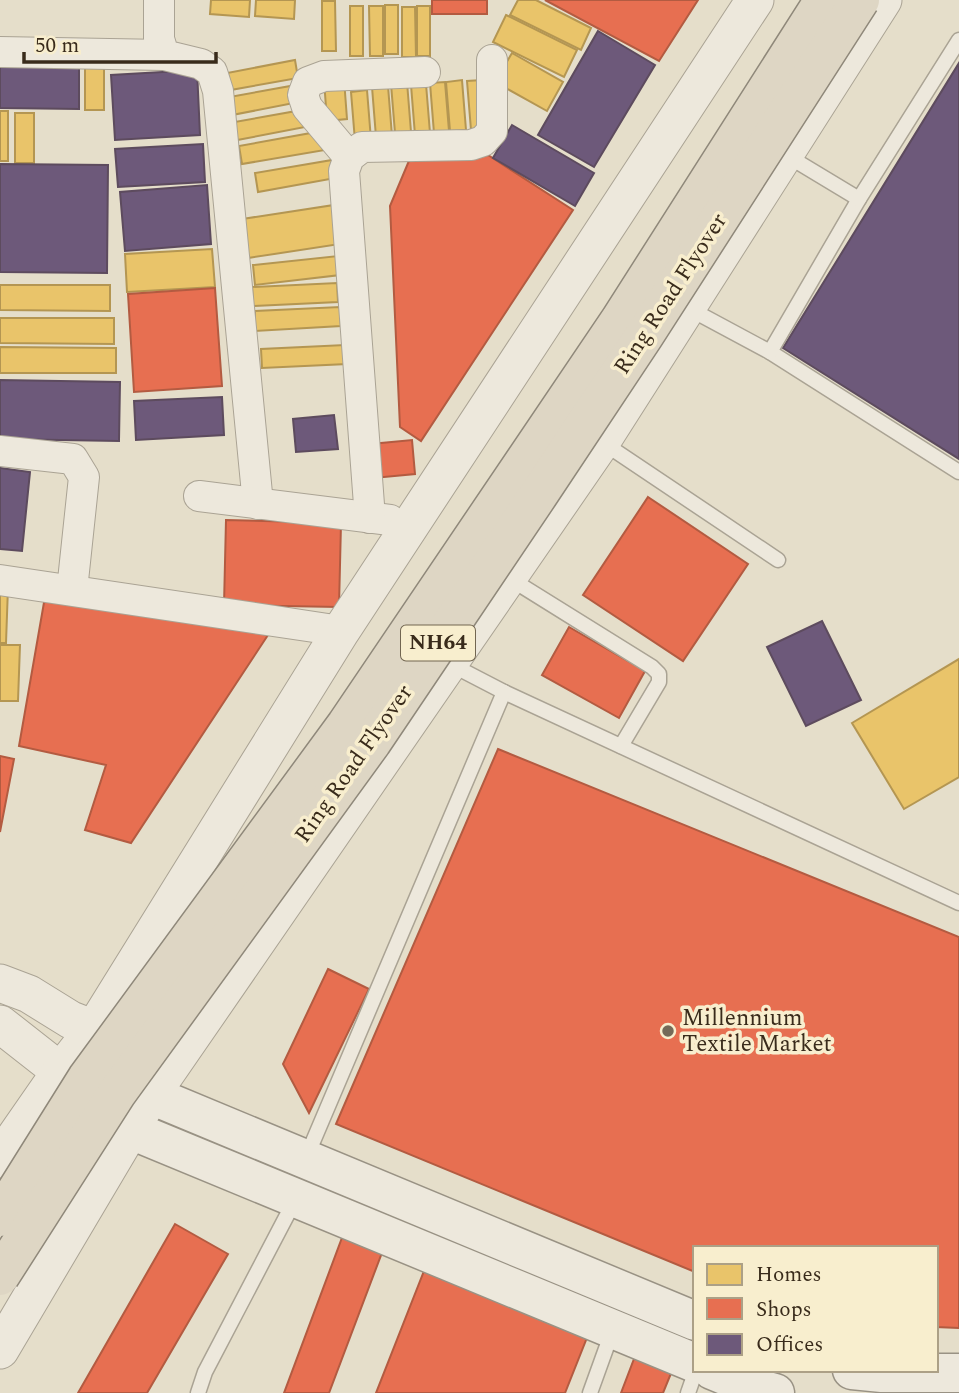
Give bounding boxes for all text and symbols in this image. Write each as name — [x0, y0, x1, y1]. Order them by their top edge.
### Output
scale bar — [24, 21, 217, 65]
text: 50 m — [35, 30, 79, 62]
street label: Ring Road Flyover — [605, 206, 737, 382]
road number: NH64 — [401, 626, 475, 660]
street label: Ring Road Flyover — [286, 677, 422, 851]
place label: Millennium Textile Market — [682, 1001, 832, 1062]
marker: Millennium Textile Market — [660, 1023, 676, 1039]
legend — [693, 1246, 938, 1372]
text: Homes — [756, 1259, 822, 1291]
text: Shops — [756, 1294, 812, 1326]
text: Offices — [756, 1329, 823, 1361]

